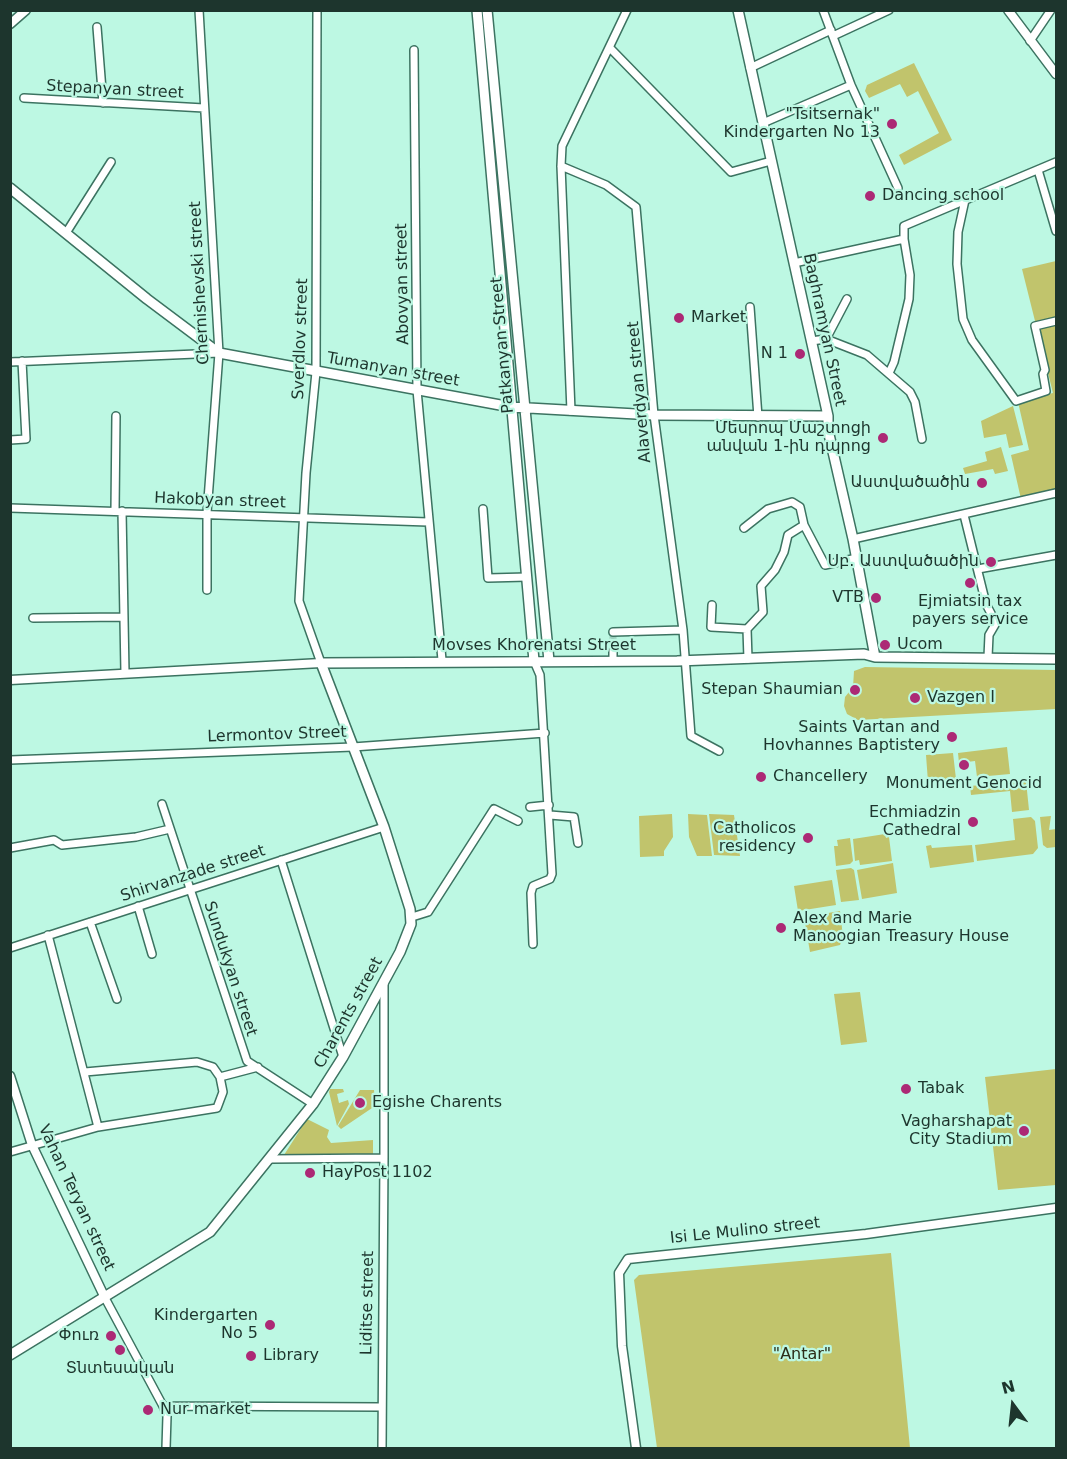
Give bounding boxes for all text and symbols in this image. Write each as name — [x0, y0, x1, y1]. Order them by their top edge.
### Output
street label: Stepanyan street — [46, 77, 184, 103]
place label: "Tsitsernak" Kindergarten No 13 — [724, 105, 880, 143]
marker: "Tsitsernak" Kindergarten No 13 — [885, 117, 899, 131]
place label: Dancing school — [882, 186, 1004, 206]
marker: Dancing school — [863, 189, 877, 203]
street label: Chernishevski street — [186, 201, 214, 365]
street label: Abovyan street — [392, 223, 414, 345]
street label: Baghramyan Street — [798, 252, 850, 408]
street label: Patkanyan Street — [487, 276, 519, 414]
street label: Sverdlov street — [289, 278, 313, 400]
place label: Market — [691, 308, 746, 328]
marker: Market — [672, 311, 686, 325]
street label: Alaverdyan street — [624, 320, 656, 464]
place label: N 1 — [761, 344, 788, 364]
marker: N 1 — [793, 347, 807, 361]
street label: Tumanyan street — [325, 349, 461, 391]
place label: Մեսրոպ Մաշտոցի անվան 1-ին դպրոց — [706, 419, 871, 457]
marker: Մեսրոպ Մաշտոցի անվան 1-ին դպրոց — [876, 431, 890, 445]
place label: Աստվածածին — [851, 473, 970, 493]
marker: Աստվածածին — [975, 476, 989, 490]
street label: Hakobyan street — [154, 489, 286, 513]
place label: Սբ. Աստվածածին — [827, 552, 979, 572]
marker: Սբ. Աստվածածին — [984, 555, 998, 569]
marker: Ejmiatsin tax payers service — [963, 576, 977, 590]
place label: VTB — [832, 588, 864, 608]
marker: VTB — [869, 591, 883, 605]
place label: Ejmiatsin tax payers service — [912, 592, 1028, 630]
place label: Ucom — [897, 635, 943, 655]
street label: Movses Khorenatsi Street — [432, 636, 636, 656]
marker: Ucom — [878, 638, 892, 652]
place label: Stepan Shaumian — [701, 680, 843, 700]
marker: Stepan Shaumian — [848, 683, 862, 697]
place label: Vazgen I — [927, 688, 995, 708]
marker: Vazgen I — [908, 691, 922, 705]
place label: Saints Vartan and Hovhannes Baptistery — [763, 718, 940, 756]
street label: Lermontov Street — [207, 723, 347, 747]
marker: Saints Vartan and Hovhannes Baptistery — [945, 730, 959, 744]
marker: Monument Genocid — [957, 758, 971, 772]
place label: Chancellery — [773, 767, 868, 787]
marker: Chancellery — [754, 770, 768, 784]
place label: Monument Genocid — [886, 774, 1042, 794]
place label: Echmiadzin Cathedral — [869, 803, 961, 841]
marker: Echmiadzin Cathedral — [966, 815, 980, 829]
place label: Catholicos residency — [713, 819, 796, 857]
marker: Catholicos residency — [801, 831, 815, 845]
street label: Shirvanzade street — [118, 842, 268, 906]
street label: Sundukyan street — [199, 899, 261, 1039]
place label: Alex and Marie Manoogian Treasury House — [793, 909, 1009, 947]
marker: Alex and Marie Manoogian Treasury House — [774, 921, 788, 935]
street label: Charents street — [311, 954, 387, 1072]
place label: Tabak — [918, 1079, 964, 1099]
marker: Tabak — [899, 1082, 913, 1096]
place label: Egishe Charents — [372, 1093, 502, 1113]
marker: Egishe Charents — [353, 1096, 367, 1110]
place label: Vagharshapat City Stadium — [901, 1112, 1012, 1150]
street label: Vahan Teryan street — [34, 1122, 118, 1274]
marker: Vagharshapat City Stadium — [1017, 1124, 1031, 1138]
place label: HayPost 1102 — [322, 1163, 433, 1183]
marker: HayPost 1102 — [303, 1166, 317, 1180]
street label: Isi Le Mulino street — [669, 1214, 821, 1248]
street label: Liditse street — [357, 1251, 379, 1355]
place label: Kindergarten No 5 — [154, 1306, 258, 1344]
marker: Kindergarten No 5 — [263, 1318, 277, 1332]
place label: Փուռ — [59, 1326, 99, 1346]
marker: Փուռ — [104, 1329, 118, 1343]
marker: Տնտեսական — [113, 1343, 127, 1357]
park label: "Antar" — [773, 1345, 831, 1365]
place label: Library — [263, 1346, 319, 1366]
marker: Library — [244, 1349, 258, 1363]
place label: Տնտեսական — [66, 1359, 174, 1379]
north arrow — [983, 1375, 1043, 1435]
text: N — [999, 1376, 1017, 1398]
place label: Nur market — [160, 1400, 251, 1420]
marker: Nur market — [141, 1403, 155, 1417]

